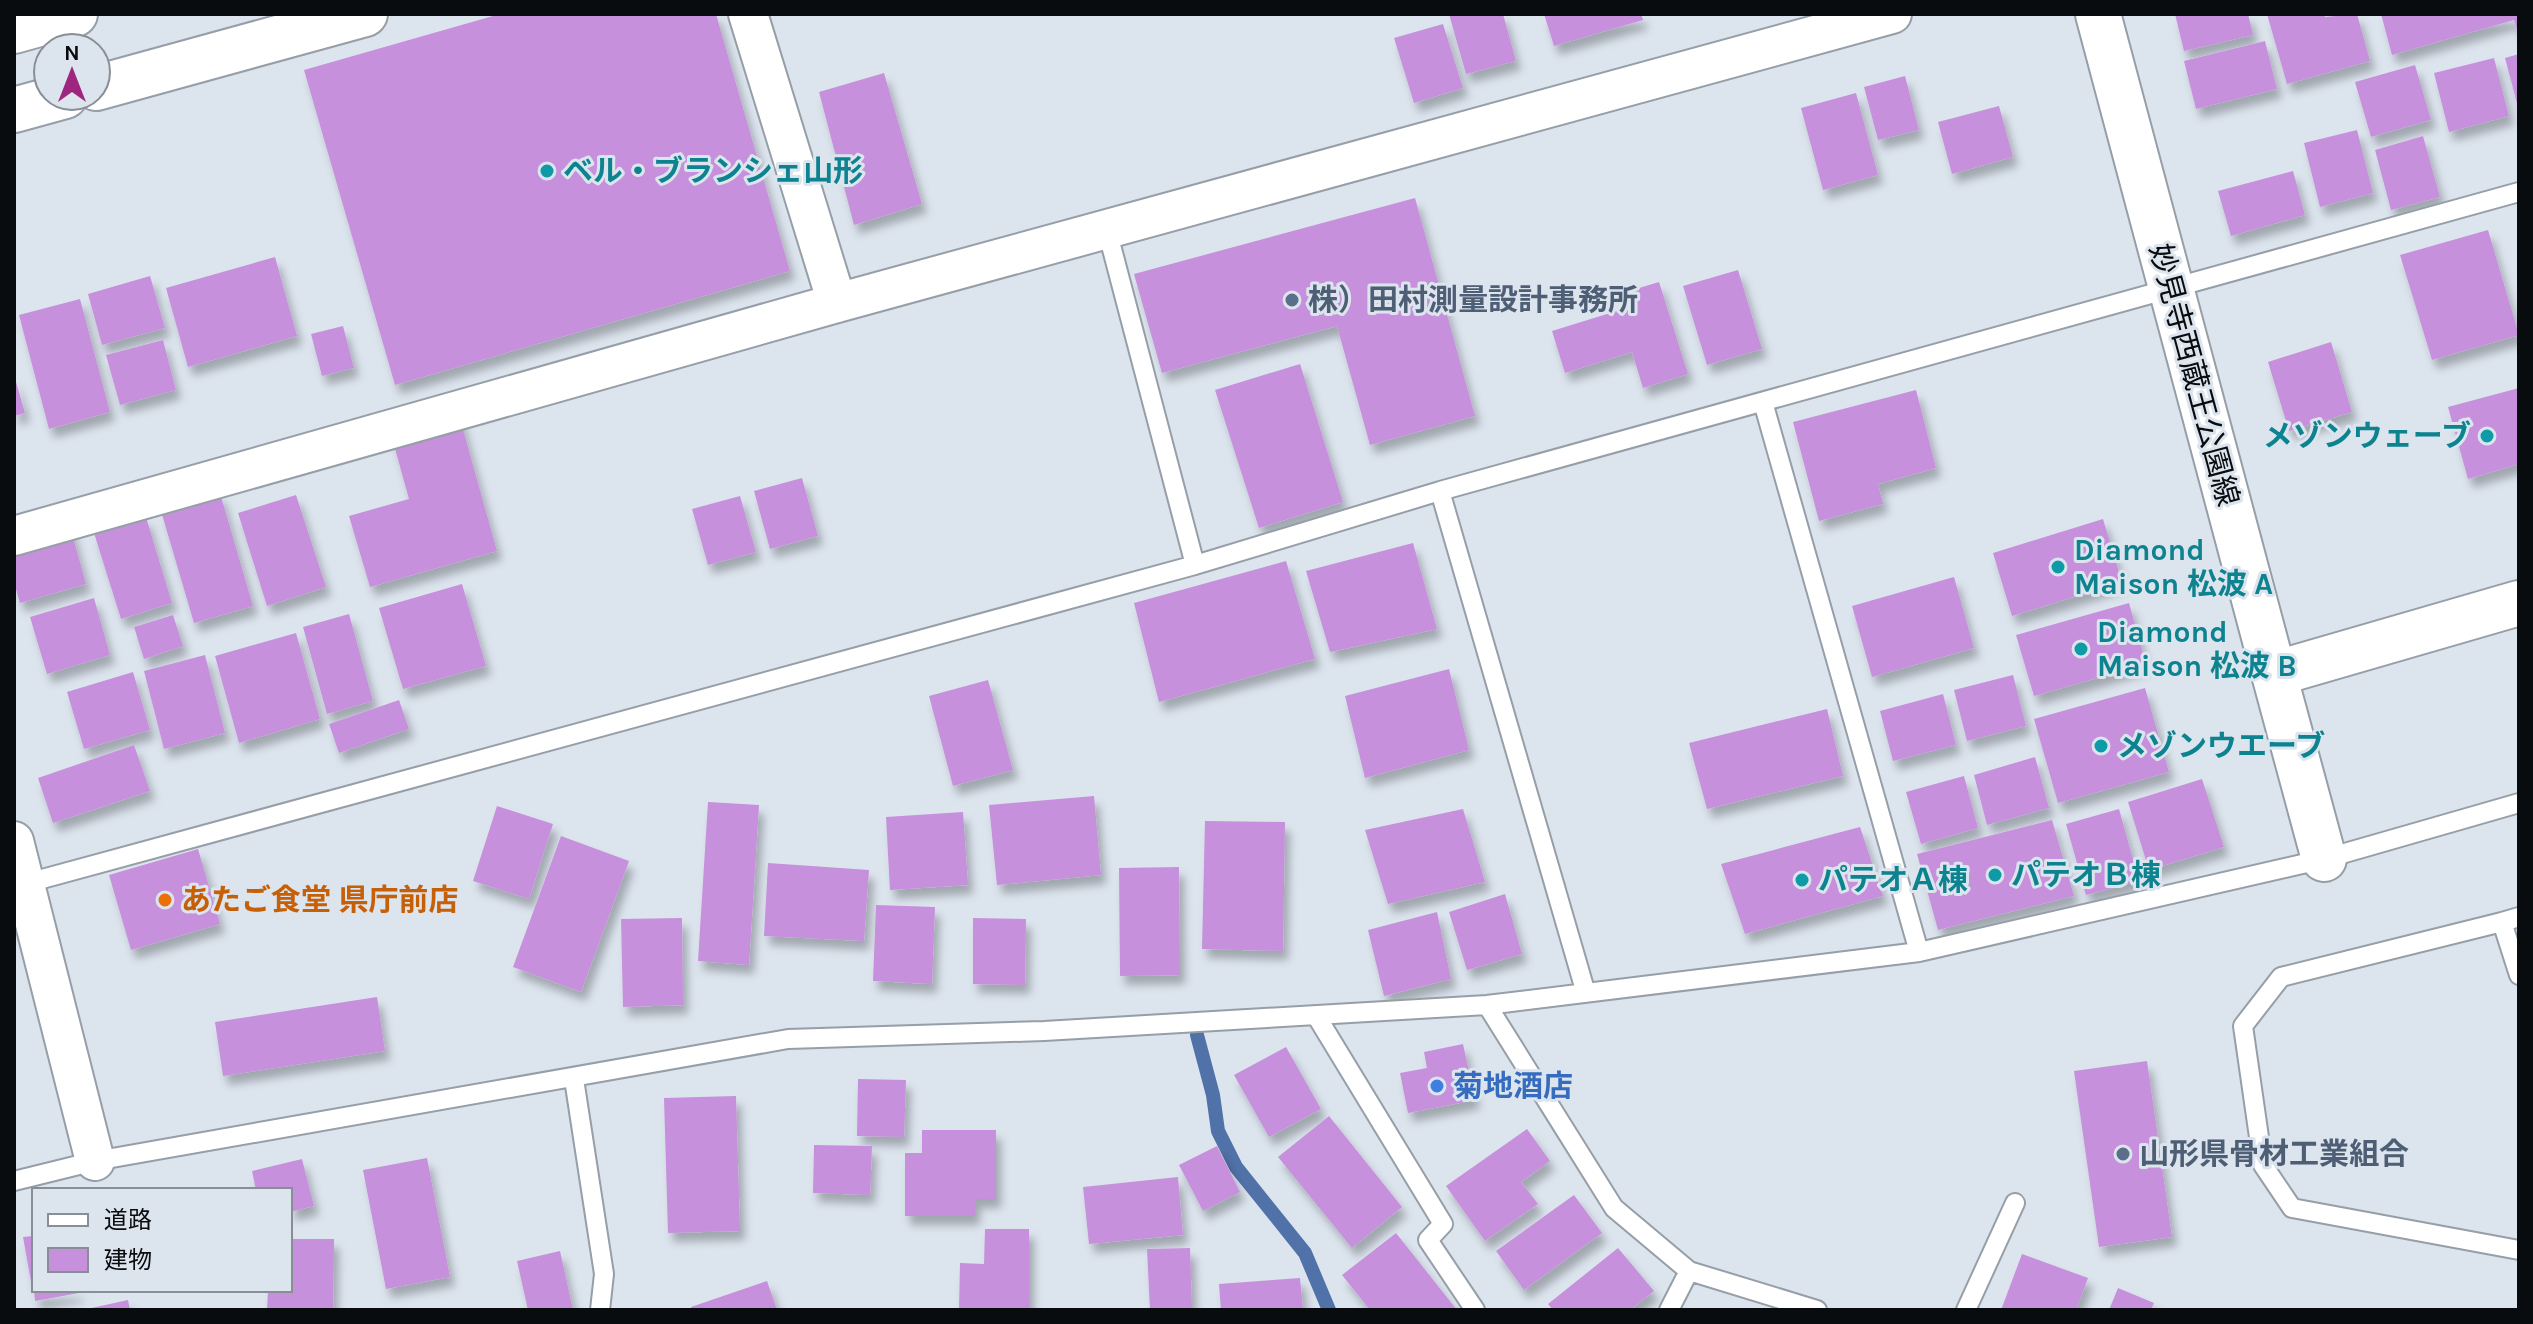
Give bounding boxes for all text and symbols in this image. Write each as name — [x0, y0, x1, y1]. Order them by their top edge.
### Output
north arrow — [32, 32, 112, 112]
text: N — [64, 40, 80, 66]
place label: ベル・ブランシェ山形 — [563, 153, 863, 189]
marker: ベル・ブランシェ山形 — [538, 162, 556, 180]
street label: 妙見寺西蔵王公園線 — [2142, 240, 2246, 510]
place label: 株）田村測量設計事務所 — [1308, 282, 1638, 318]
marker: 株）田村測量設計事務所 — [1283, 291, 1301, 309]
place label: メゾンウェーブ — [2263, 418, 2471, 454]
marker: メゾンウェーブ — [2478, 427, 2496, 445]
place label: Diamond Maison 松波 A — [2074, 532, 2273, 602]
marker: Diamond Maison 松波 A — [2049, 558, 2067, 576]
place label: Diamond Maison 松波 B — [2097, 614, 2297, 684]
marker: Diamond Maison 松波 B — [2072, 640, 2090, 658]
place label: メゾンウエーブ — [2117, 728, 2325, 764]
marker: メゾンウエーブ — [2092, 737, 2110, 755]
place label: パテオＢ棟 — [2011, 857, 2161, 893]
place label: パテオＡ棟 — [1818, 862, 1968, 898]
marker: パテオＢ棟 — [1986, 866, 2004, 884]
marker: パテオＡ棟 — [1793, 871, 1811, 889]
place label: あたご食堂 県庁前店 — [181, 882, 459, 918]
marker: あたご食堂 県庁前店 — [156, 891, 174, 909]
place label: 菊地酒店 — [1453, 1068, 1573, 1104]
marker: 菊地酒店 — [1428, 1077, 1446, 1095]
place label: 山形県骨材工業組合 — [2139, 1136, 2409, 1172]
marker: 山形県骨材工業組合 — [2114, 1145, 2132, 1163]
legend — [32, 1188, 292, 1292]
text: 道路 — [104, 1206, 152, 1234]
text: 建物 — [104, 1246, 152, 1274]

